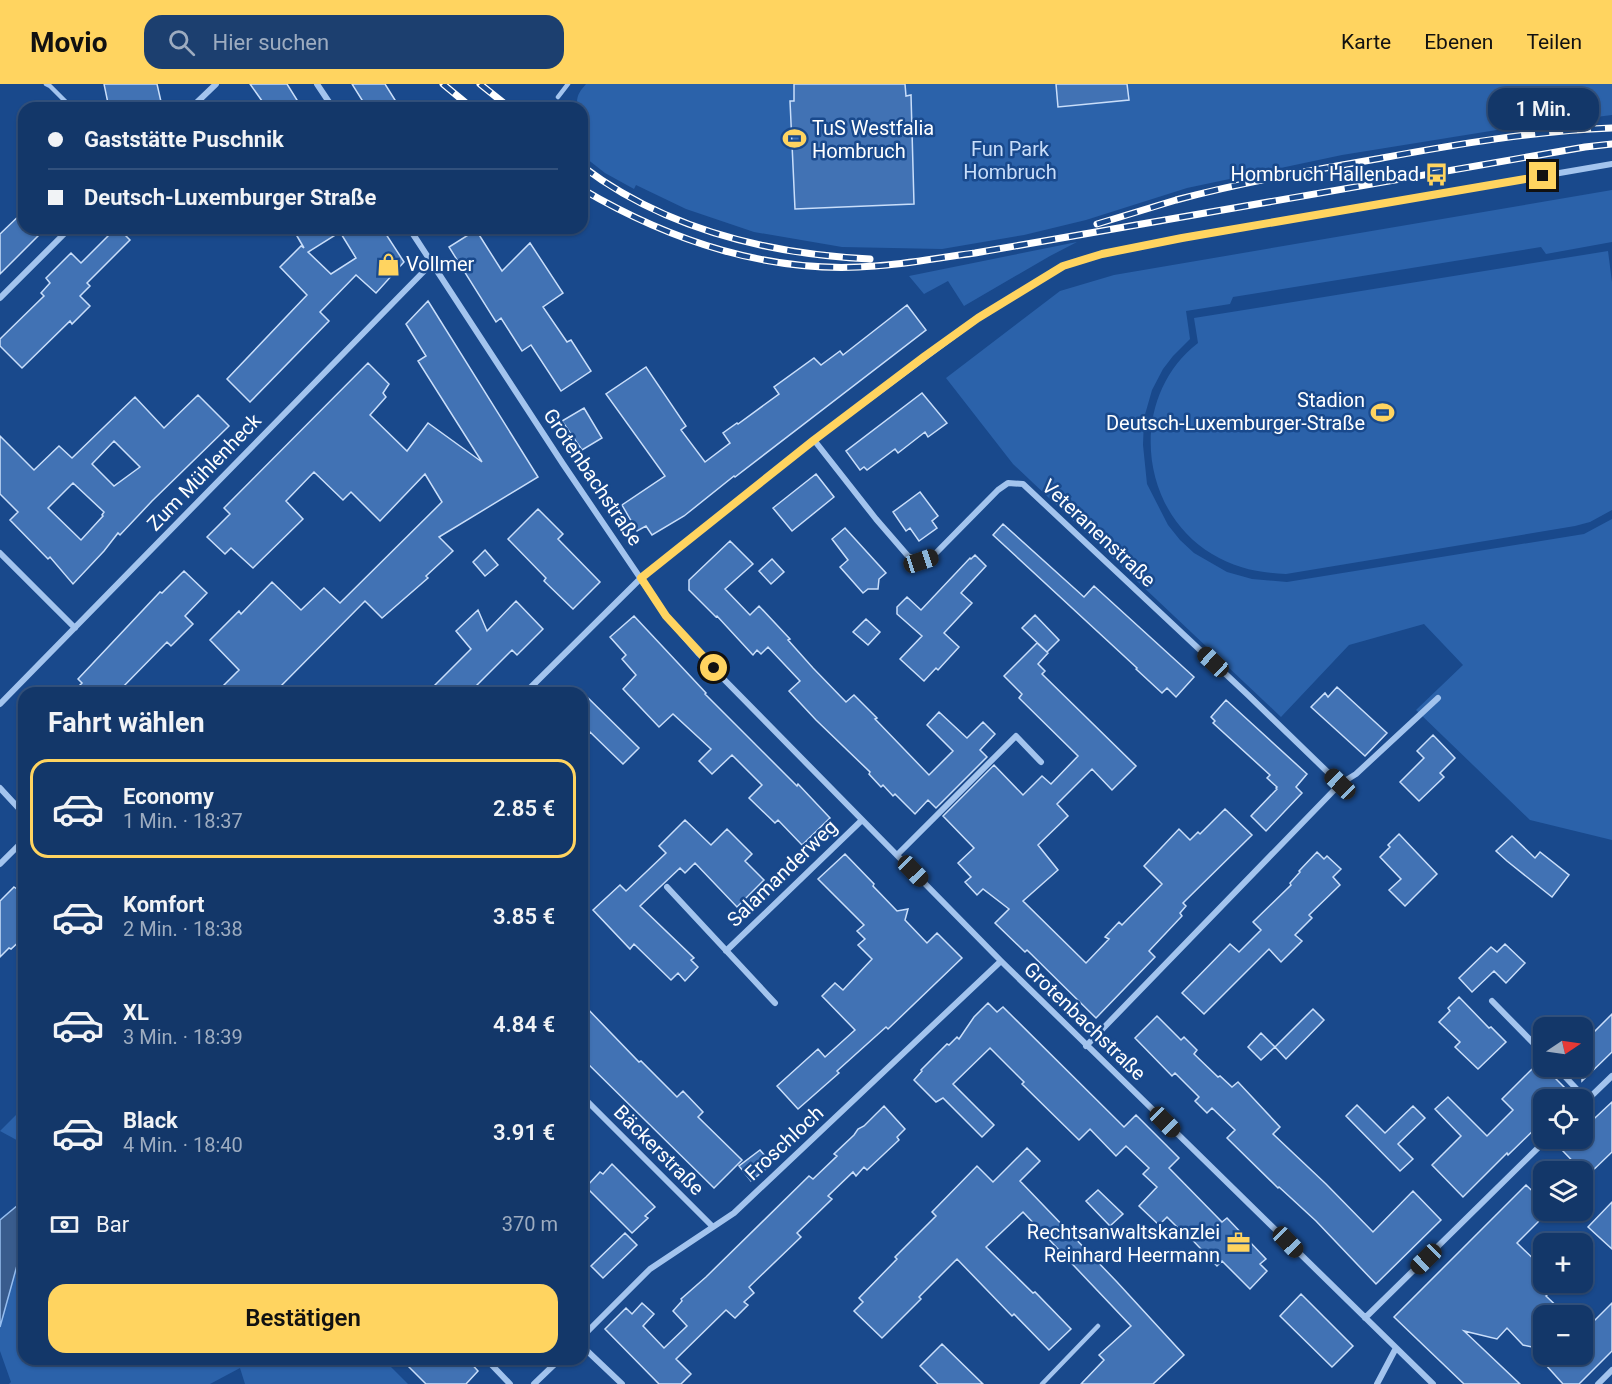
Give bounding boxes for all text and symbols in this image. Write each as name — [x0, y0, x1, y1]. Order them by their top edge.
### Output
search box — [144, 15, 564, 69]
text: Movio — [30, 26, 108, 59]
icon: search — [165, 26, 198, 59]
text: Hier suchen — [213, 30, 329, 55]
text: Karte — [1341, 30, 1391, 54]
text: Ebenen — [1424, 30, 1493, 54]
text: Teilen — [1526, 30, 1582, 54]
callout: 1 Min. — [1488, 89, 1598, 131]
text: 1 Min. — [1516, 97, 1571, 121]
place label: TuS Westfalia Hombruch — [812, 116, 934, 163]
sports icon: TuS Westfalia Hombruch — [781, 126, 807, 152]
text: Gaststätte Puschnik — [84, 127, 284, 152]
park label: Fun Park Hombruch — [963, 137, 1057, 184]
bus stop icon: Hombruch Hallenbad — [1424, 161, 1450, 187]
place label: Hombruch Hallenbad — [1230, 162, 1419, 186]
route end — [1529, 162, 1556, 189]
text: Deutsch-Luxemburger Straße — [84, 185, 376, 210]
shop icon: Vollmer — [375, 251, 401, 277]
place label: Vollmer — [406, 252, 475, 276]
place label: Stadion Deutsch-Luxemburger-Straße — [1106, 388, 1365, 435]
sports icon: Stadion Deutsch-Luxemburger-Straße — [1370, 399, 1396, 425]
street label: Grotenbachstraße — [538, 404, 648, 550]
street label: Zum Mühlenheck — [142, 408, 267, 536]
street label: Veteranenstraße — [1037, 474, 1161, 592]
car — [901, 547, 941, 575]
car — [1194, 643, 1232, 681]
route start — [700, 654, 727, 681]
text: Fahrt wählen — [48, 707, 205, 739]
car — [1321, 765, 1359, 803]
icon: car — [51, 782, 105, 836]
text: Economy — [123, 784, 214, 809]
text: 2.85 € — [493, 796, 555, 821]
text: 1 Min. · 18:37 — [123, 809, 243, 833]
street label: Salamanderweg — [722, 814, 842, 932]
car — [894, 852, 932, 890]
icon: car — [51, 890, 105, 944]
text: Komfort — [123, 892, 205, 917]
text: 3.85 € — [493, 904, 555, 929]
text: 2 Min. · 18:38 — [123, 917, 243, 941]
street label: Grotenbachstraße — [1019, 957, 1151, 1085]
icon: car — [51, 998, 105, 1052]
text: XL — [123, 1000, 149, 1025]
text: 4.84 € — [493, 1012, 555, 1037]
north arrow — [1533, 1017, 1593, 1077]
map controls — [1533, 1017, 1593, 1365]
text: 3 Min. · 18:39 — [123, 1025, 243, 1049]
button: locate — [1533, 1089, 1593, 1149]
street label: Bäckerstraße — [609, 1100, 709, 1200]
street label: Froschloch — [740, 1101, 828, 1185]
car — [1146, 1103, 1184, 1141]
icon: car — [51, 1106, 105, 1160]
text: Black — [123, 1108, 178, 1133]
text: 3.91 € — [493, 1120, 555, 1145]
text: 4 Min. · 18:40 — [123, 1133, 243, 1157]
button: layers — [1533, 1161, 1593, 1221]
icon: cash — [48, 1208, 81, 1241]
text: Bar — [96, 1212, 129, 1237]
text: 370 m — [502, 1212, 558, 1236]
place label: Rechtsanwaltskanzlei Reinhard Heermann — [1027, 1220, 1220, 1267]
car — [1269, 1223, 1307, 1261]
office icon: Rechtsanwaltskanzlei Reinhard Heermann — [1225, 1230, 1251, 1256]
button: + — [1533, 1233, 1593, 1293]
car — [1407, 1240, 1445, 1278]
button: Bestätigen — [48, 1284, 558, 1353]
button: − — [1533, 1305, 1593, 1365]

